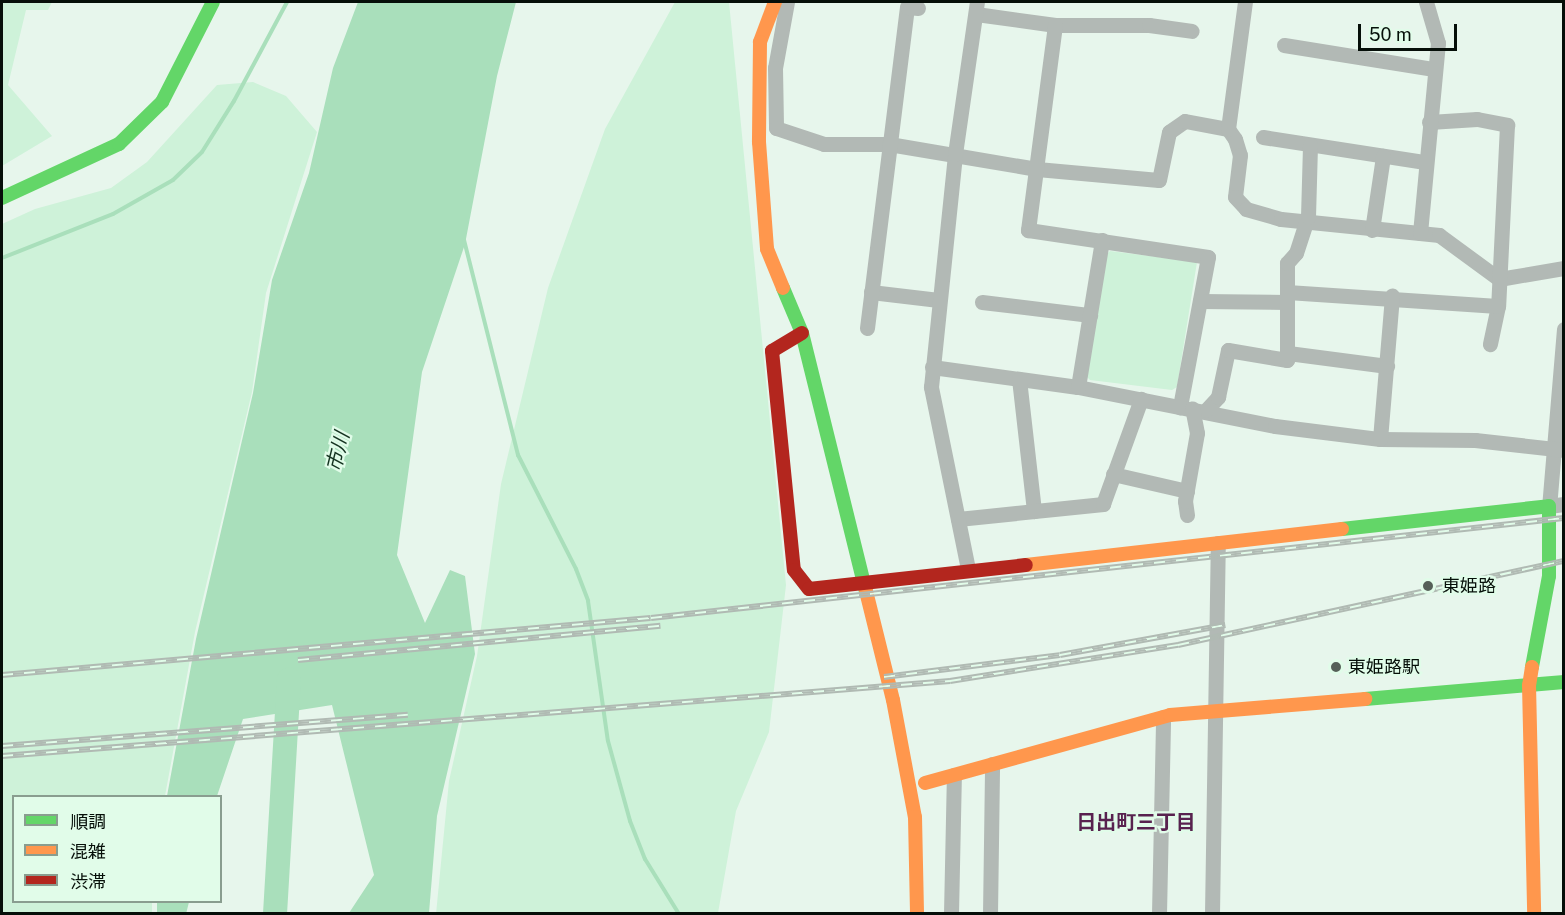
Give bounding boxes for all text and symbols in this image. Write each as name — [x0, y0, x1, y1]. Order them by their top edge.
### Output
scale bar — [1361, 12, 1460, 50]
text: 50 m — [1369, 24, 1412, 45]
water label: 市川 — [322, 430, 354, 474]
place label: 東姫路 — [1442, 575, 1496, 597]
marker: 東姫路 — [1419, 577, 1437, 595]
place label: 東姫路駅 — [1348, 656, 1420, 678]
marker: 東姫路駅 — [1329, 660, 1343, 674]
legend — [12, 795, 222, 903]
district label: 日出町三丁目 — [1076, 810, 1196, 834]
text: 順調 — [70, 811, 106, 832]
text: 混雑 — [70, 841, 106, 862]
text: 渋滞 — [70, 871, 106, 892]

